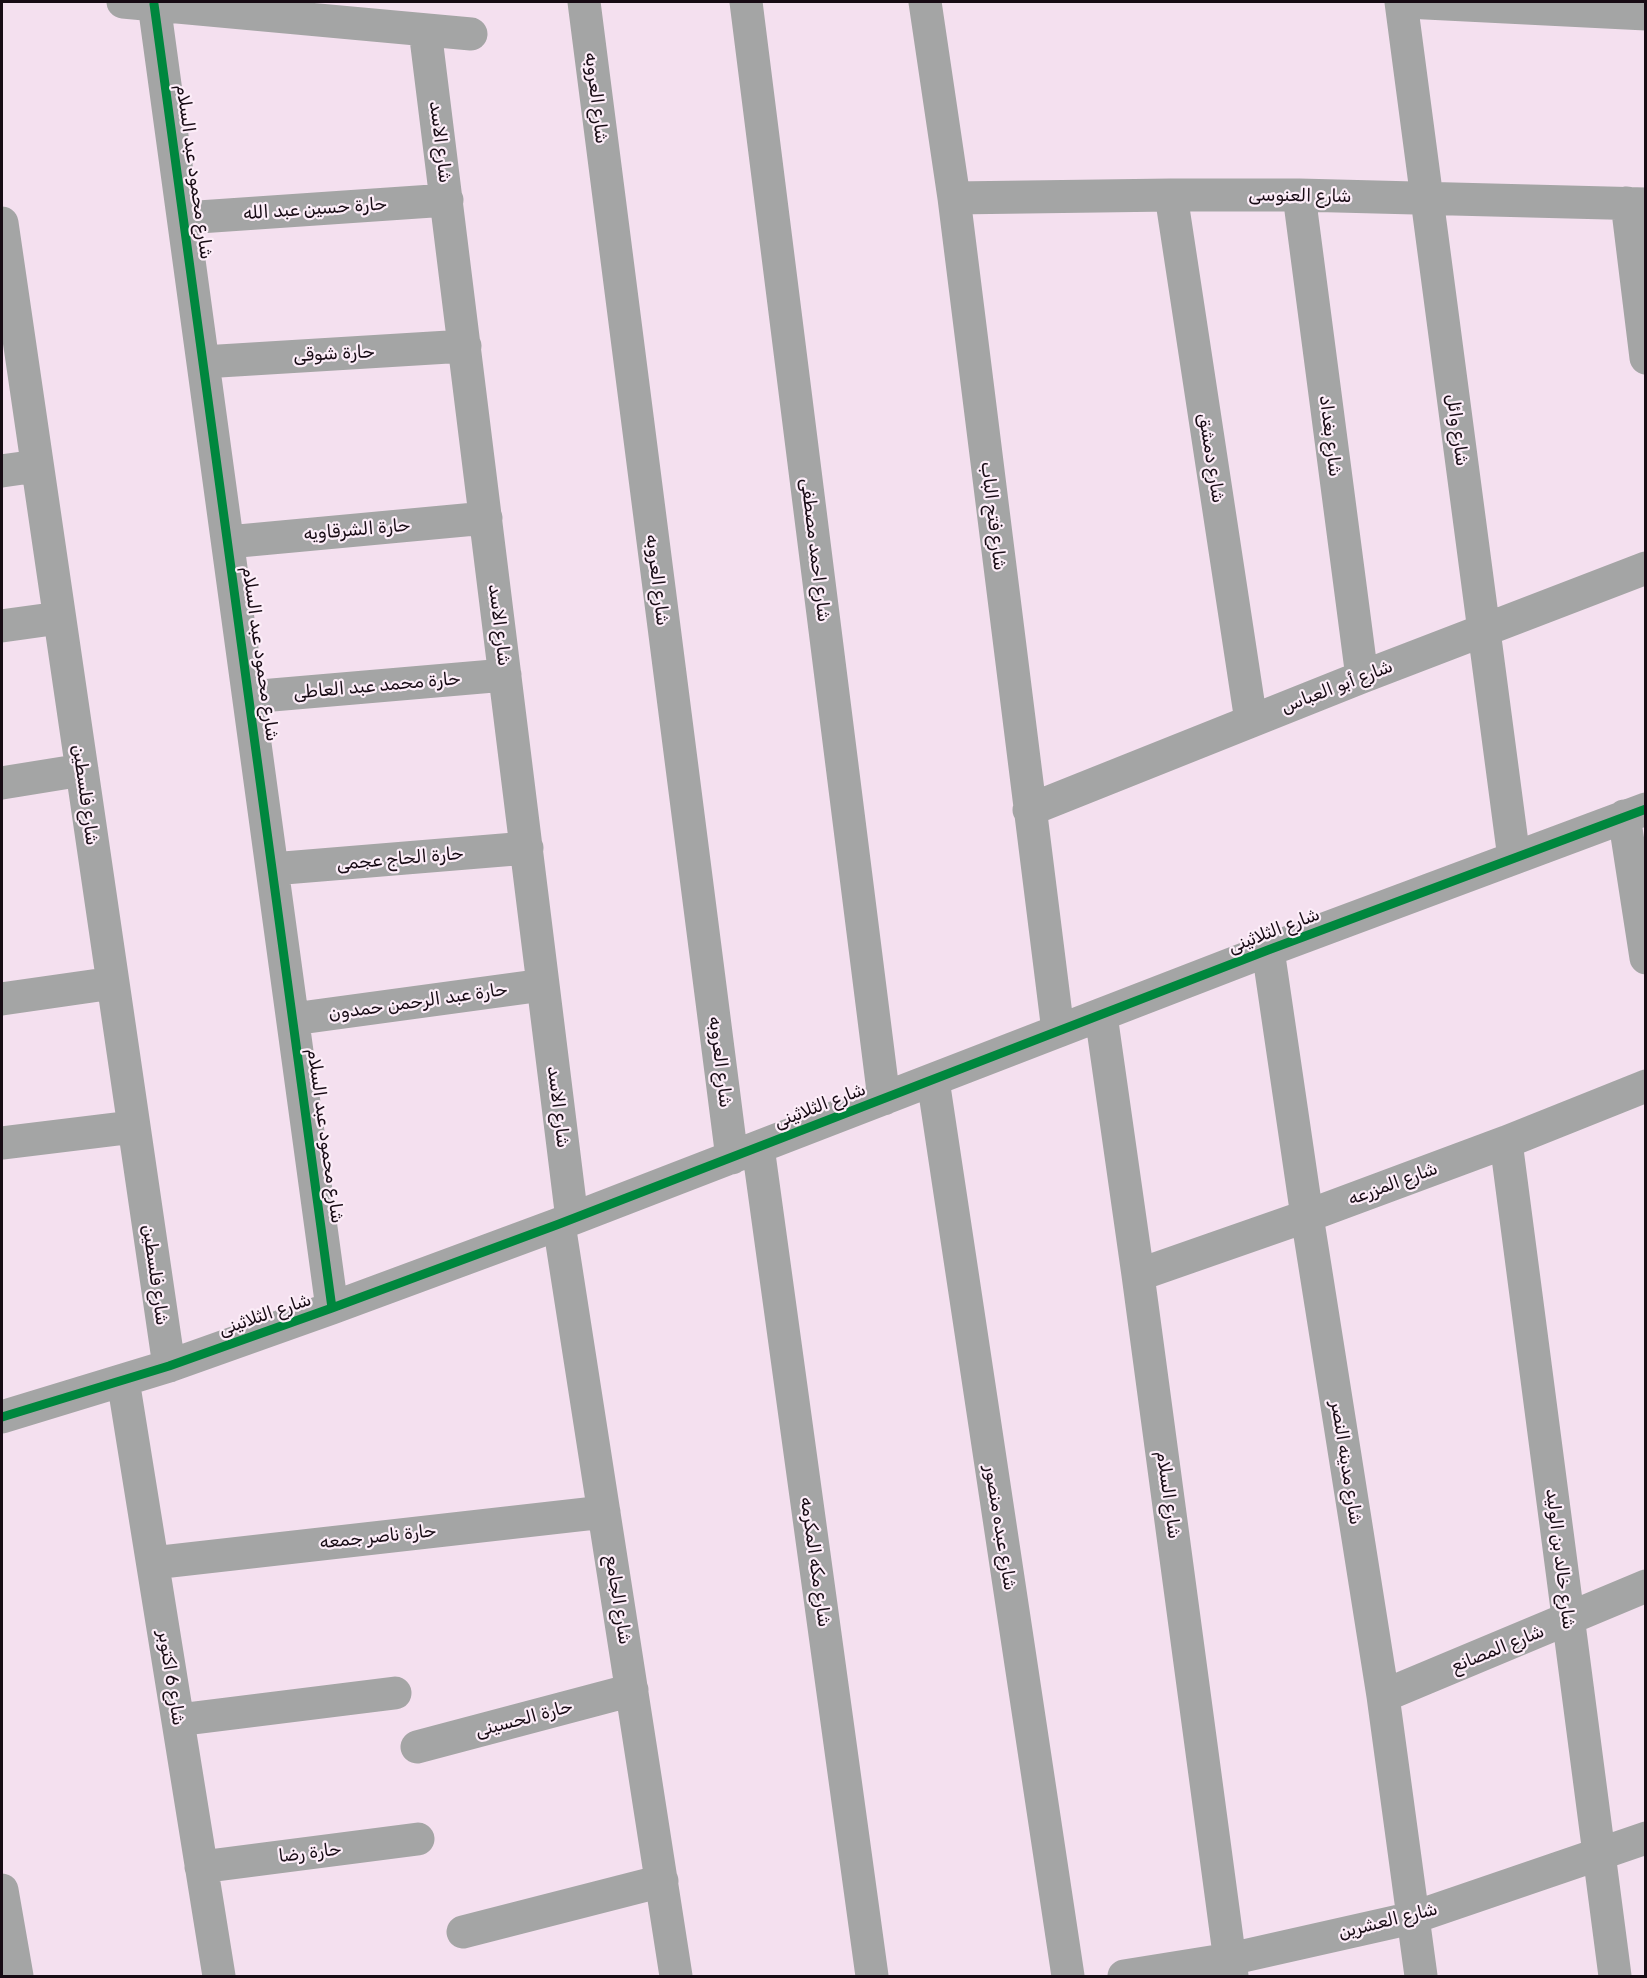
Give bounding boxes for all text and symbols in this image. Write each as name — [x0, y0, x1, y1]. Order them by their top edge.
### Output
street label: شارع العروبه — [580, 51, 612, 145]
street label: شارع محمود عبد السلام — [171, 83, 217, 261]
street label: شارع الاسد — [424, 100, 456, 184]
street label: شارع العنوسى — [1248, 184, 1352, 208]
street label: حارة حسين عبد الله — [242, 193, 388, 225]
street label: حارة شوقى — [293, 341, 375, 367]
street label: شارع وائل — [1441, 392, 1473, 468]
street label: شارع بغداد — [1314, 394, 1346, 478]
street label: شارع دمشق — [1193, 412, 1229, 504]
street label: شارع فتح الباب — [976, 460, 1010, 572]
street label: شارع احمد مصطفى — [795, 477, 835, 623]
street label: حارة الشرقاويه — [303, 515, 411, 545]
street label: شارع العروبه — [641, 533, 673, 627]
street label: شارع محمود عبد السلام — [237, 565, 283, 743]
street label: شارع الاسد — [483, 583, 515, 667]
street label: شارع أبو العباس — [1278, 656, 1396, 718]
street label: حارة محمد عبد العاطى — [292, 668, 462, 704]
street label: شارع فلسطين — [67, 743, 103, 847]
street label: حارة الحاج عجمى — [336, 843, 464, 875]
street label: شارع الثلاثينى — [1225, 904, 1323, 958]
street label: حارة عبد الرحمن حمدون — [327, 979, 509, 1025]
street label: شارع العروبه — [704, 1015, 736, 1109]
street label: شارع محمود عبد السلام — [302, 1047, 348, 1225]
street label: شارع الاسد — [542, 1065, 574, 1149]
street label: شارع الثلاثينى — [771, 1079, 869, 1133]
street label: شارع المزرعه — [1345, 1158, 1441, 1210]
street label: شارع فلسطين — [137, 1223, 173, 1327]
street label: شارع الثلاثينى — [216, 1289, 314, 1341]
street label: شارع مدينه النصر — [1326, 1400, 1366, 1526]
street label: شارع السلام — [1151, 1450, 1185, 1540]
street label: شارع عبده منصور — [979, 1464, 1021, 1592]
street label: شارع خالد بن الوليد — [1541, 1487, 1579, 1631]
street label: شارع مكه المكرمه — [795, 1496, 835, 1628]
street label: حارة ناصر جمعه — [319, 1520, 437, 1554]
street label: شارع الجامع — [600, 1554, 636, 1646]
street label: شارع المصانع — [1449, 1621, 1547, 1677]
street label: شارع 6 اكتوبر — [153, 1629, 189, 1727]
street label: حارة الحسينى — [473, 1696, 575, 1742]
street label: حارة رضا — [277, 1838, 343, 1868]
street label: شارع العشرين — [1336, 1898, 1440, 1944]

